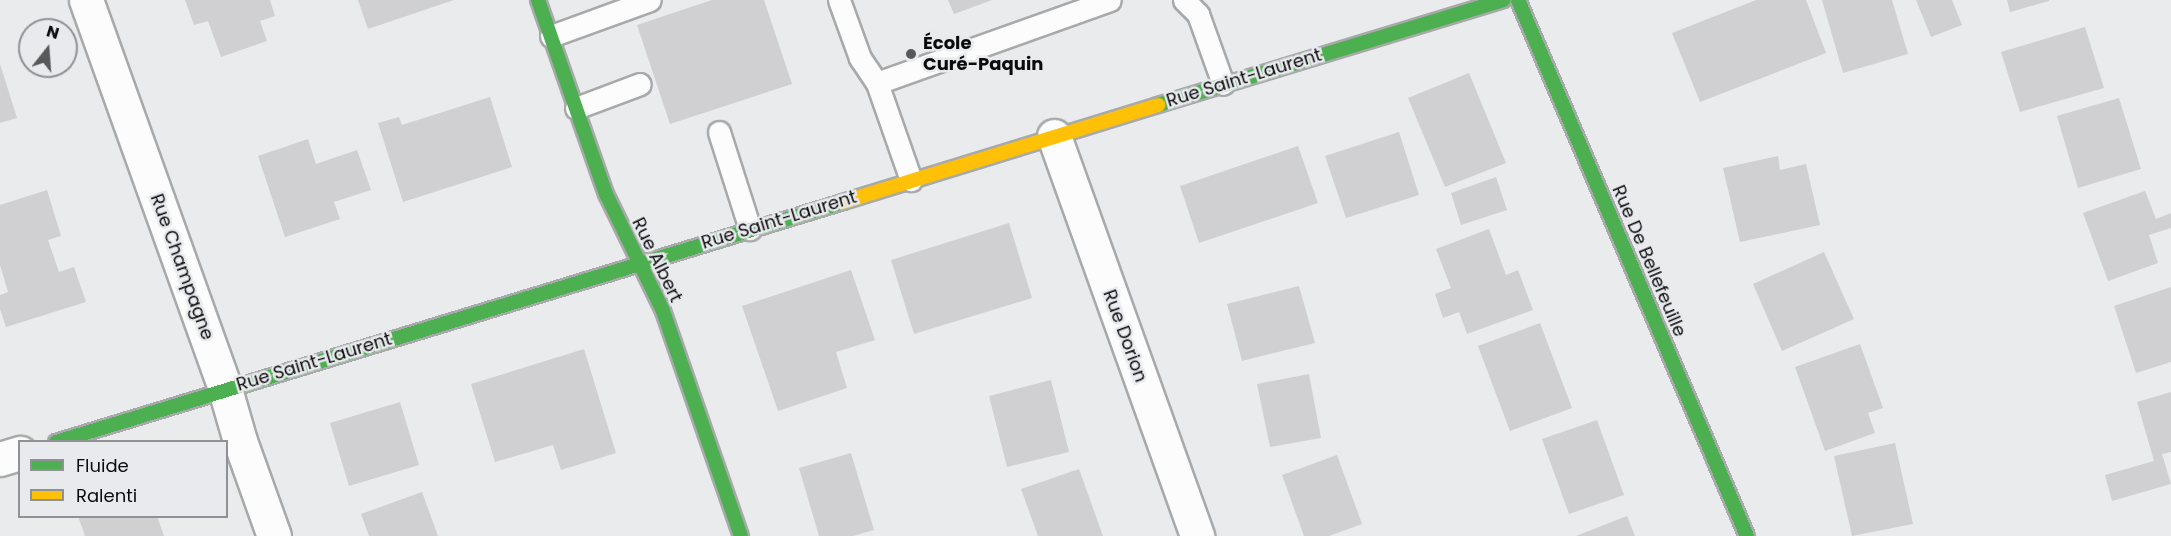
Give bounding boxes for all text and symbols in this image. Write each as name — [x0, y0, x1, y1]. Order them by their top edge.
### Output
north arrow — [18, 18, 78, 78]
text: N — [44, 19, 62, 45]
place label: École Curé-Paquin — [923, 33, 1043, 76]
street label: Rue Saint-Laurent — [1164, 44, 1324, 112]
marker: École Curé-Paquin — [904, 47, 918, 61]
street label: Rue De Bellefeuille — [1607, 182, 1691, 340]
street label: Rue Saint-Laurent — [699, 186, 859, 254]
street label: Rue Champagne — [146, 191, 218, 343]
street label: Rue Albert — [627, 214, 687, 306]
street label: Rue Dorion — [1098, 287, 1152, 385]
street label: Rue Saint-Laurent — [234, 328, 394, 396]
legend — [18, 440, 228, 518]
text: Fluide — [76, 453, 129, 478]
text: Ralenti — [76, 483, 137, 508]

